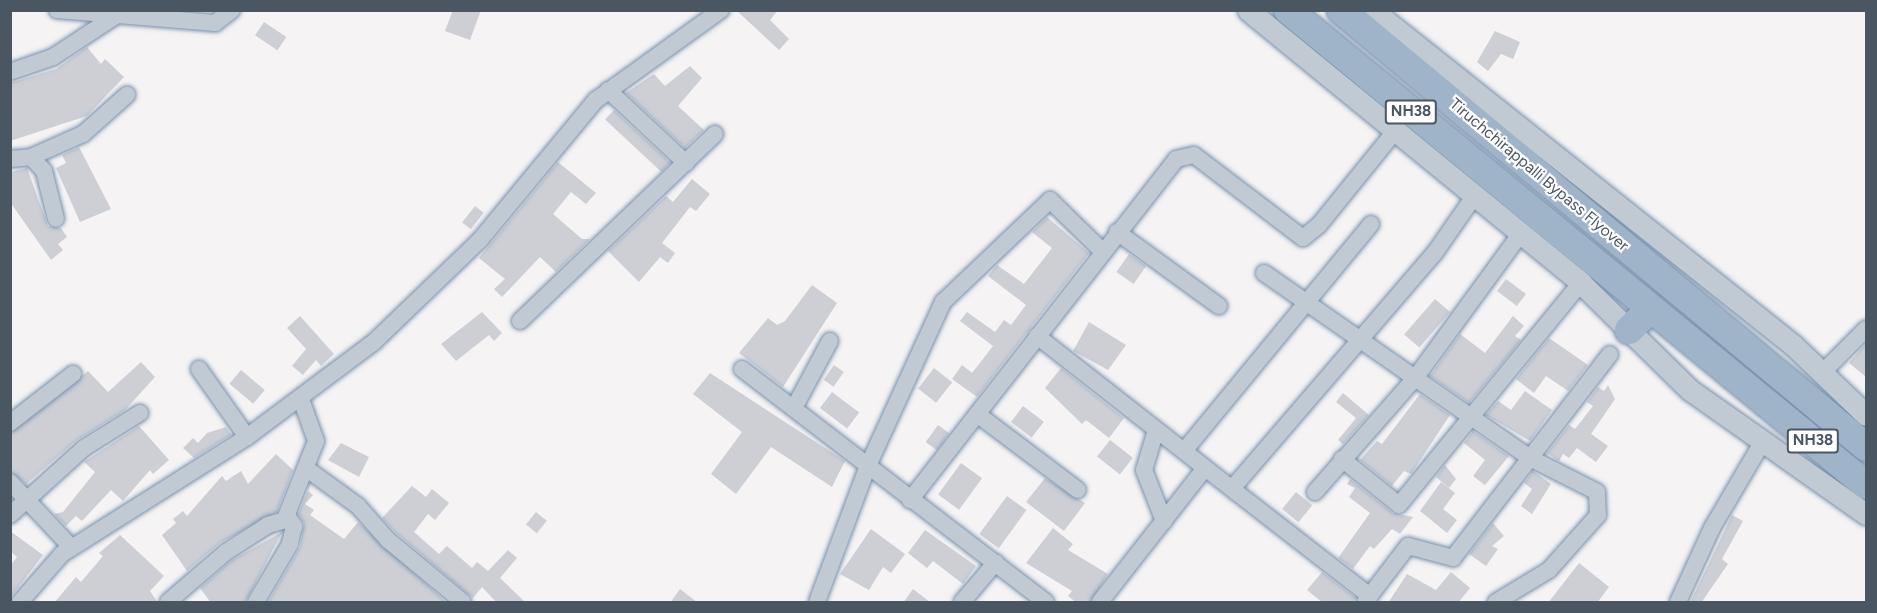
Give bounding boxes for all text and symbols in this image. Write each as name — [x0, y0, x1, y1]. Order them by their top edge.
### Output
street label: Tiruchchirappalli Bypass Flyover — [1446, 95, 1632, 255]
road number: NH38 — [1384, 100, 1438, 124]
road number: NH38 — [1786, 429, 1840, 453]

